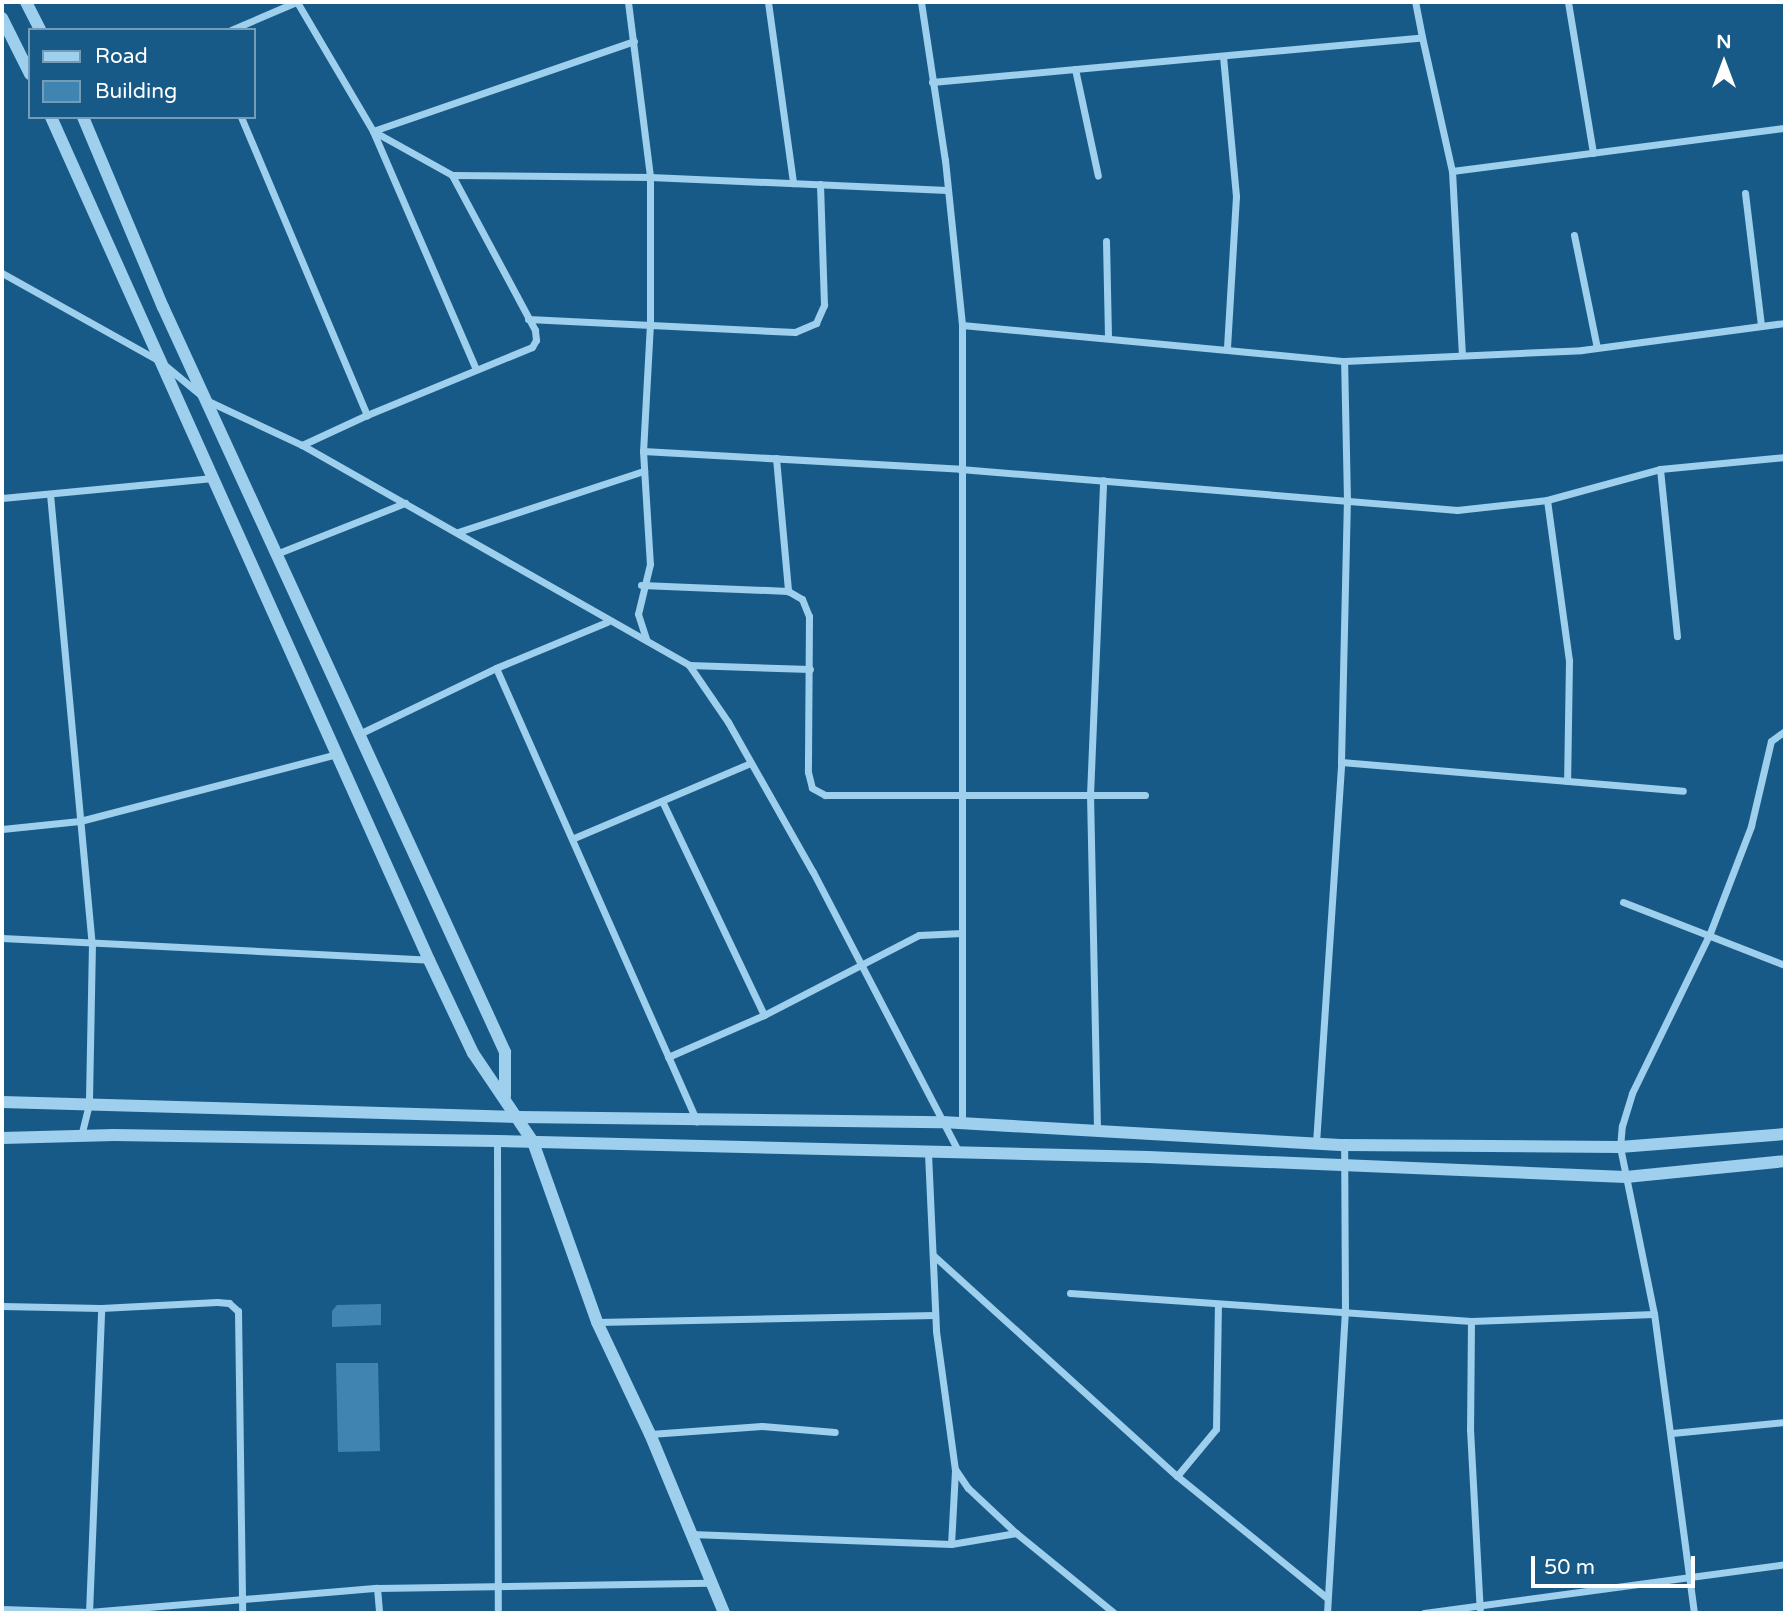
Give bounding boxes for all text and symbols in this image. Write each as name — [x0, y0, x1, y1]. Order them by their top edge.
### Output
legend — [28, 28, 256, 119]
north arrow — [1689, 28, 1759, 98]
text: N — [1716, 31, 1732, 53]
text: Road — [95, 44, 148, 69]
text: Building — [95, 79, 177, 104]
scale bar — [1535, 1542, 1700, 1586]
text: 50 m — [1544, 1555, 1595, 1580]

